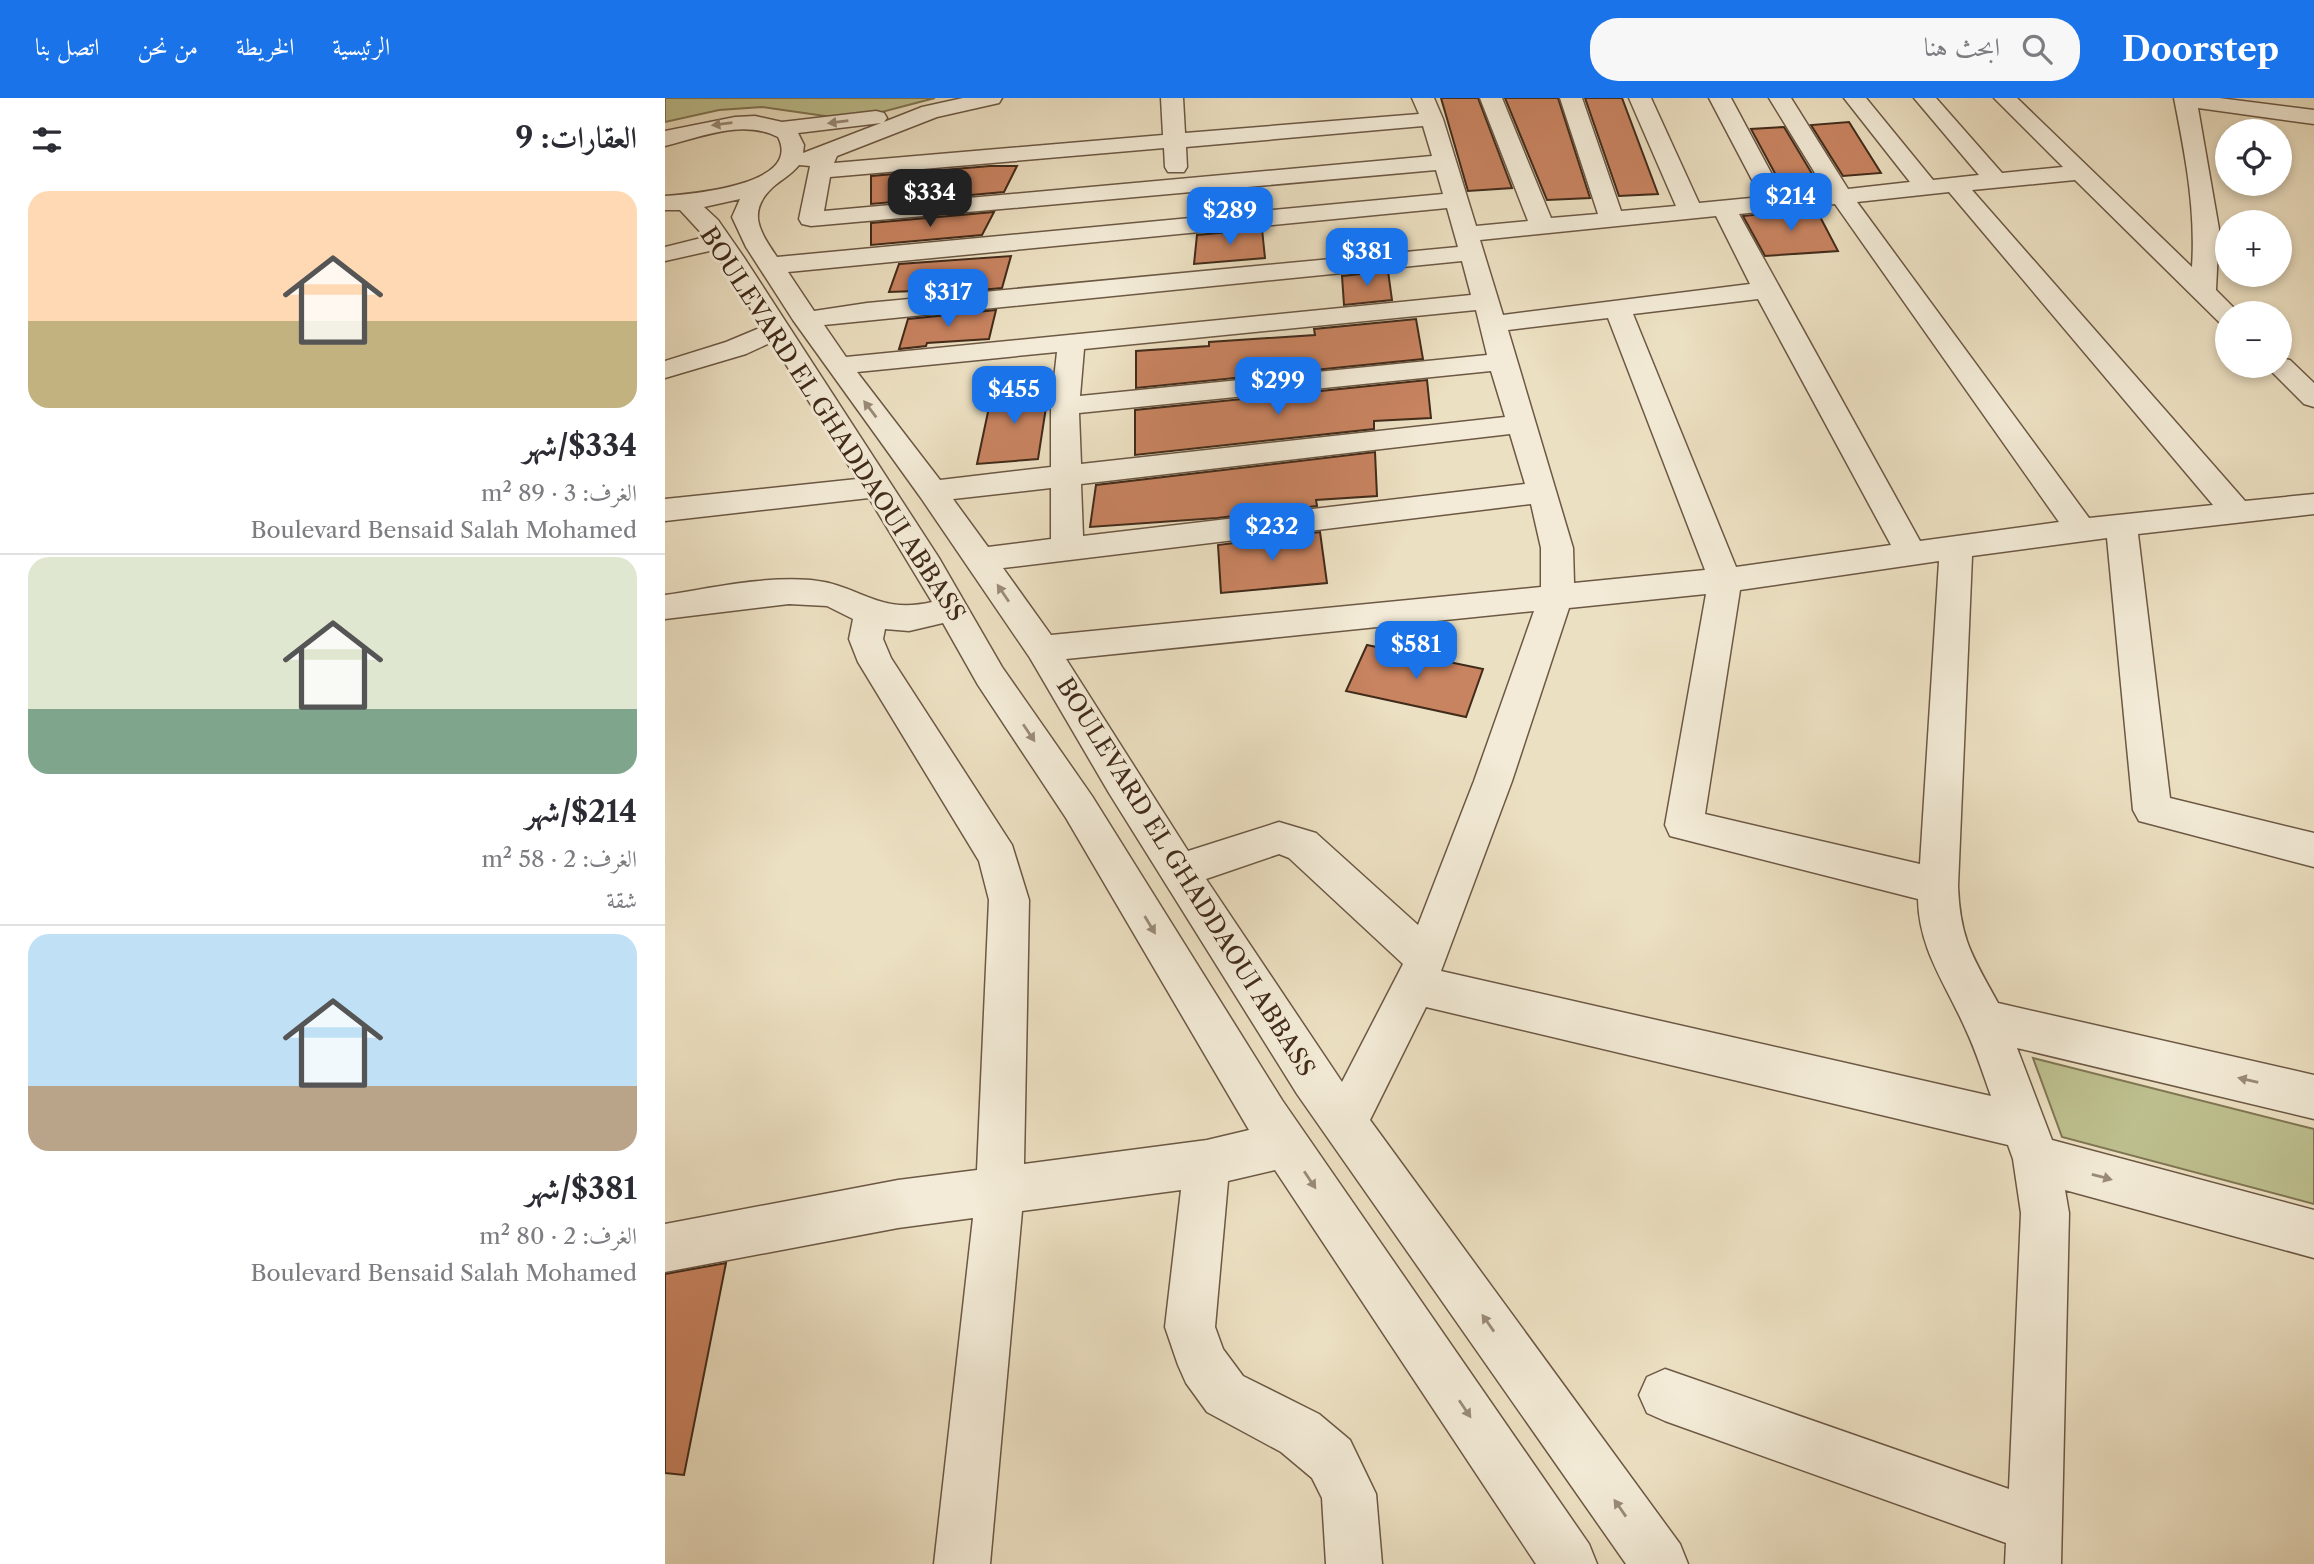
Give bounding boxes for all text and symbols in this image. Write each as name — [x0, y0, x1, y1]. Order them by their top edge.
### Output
search box — [1590, 18, 2080, 81]
text: Doorstep — [2122, 29, 2279, 70]
icon: search — [2018, 30, 2056, 68]
text: ابحث هنا — [1924, 31, 2000, 63]
text: اتصل بنا — [35, 32, 99, 61]
text: من نحن — [137, 32, 198, 61]
text: الخريطة — [236, 32, 294, 61]
text: الرئيسية — [332, 32, 390, 61]
one-way arrow — [827, 117, 849, 128]
text: العقارات: 9 — [515, 119, 637, 156]
one-way arrow — [711, 119, 733, 130]
map controls — [2215, 119, 2292, 378]
button: locate — [2215, 119, 2292, 196]
icon: filters — [28, 121, 66, 159]
pin: $334 — [889, 170, 971, 229]
pin: $214 — [1750, 174, 1832, 233]
text: $334 — [904, 178, 956, 206]
text: $214 — [1766, 182, 1816, 210]
pin: $289 — [1189, 188, 1271, 247]
text: $289 — [1203, 196, 1257, 224]
button: + — [2215, 210, 2292, 287]
street label: BOULEVARD EL GHADDAOUI ABBASS — [694, 221, 972, 627]
pin: $381 — [1326, 228, 1408, 288]
icon: home — [270, 237, 396, 363]
text: $381 — [1342, 237, 1392, 265]
pin: $317 — [907, 270, 989, 329]
text: $317 — [924, 278, 972, 306]
button: − — [2215, 301, 2292, 378]
pin: $299 — [1237, 358, 1319, 417]
pin: $455 — [973, 366, 1055, 426]
text: $299 — [1251, 366, 1305, 394]
text: $455 — [988, 375, 1040, 403]
one-way arrow — [863, 399, 877, 418]
text: $334/شهر — [523, 427, 637, 464]
text: الغرف: 3 · 89 m² — [481, 479, 637, 507]
pin: $232 — [1231, 504, 1313, 563]
text: $232 — [1245, 512, 1299, 540]
text: Boulevard Bensaid Salah Mohamed — [250, 516, 637, 544]
one-way arrow — [996, 584, 1010, 602]
icon: home — [270, 602, 396, 728]
pin: $581 — [1375, 622, 1457, 681]
text: $581 — [1391, 630, 1441, 658]
street label: BOULEVARD EL GHADDAOUI ABBASS — [1051, 672, 1321, 1082]
one-way arrow — [1022, 723, 1035, 742]
text: $214/شهر — [526, 793, 637, 830]
text: الغرف: 2 · 58 m² — [481, 845, 637, 873]
text: شقة — [607, 886, 637, 914]
one-way arrow — [1144, 915, 1156, 934]
icon: home — [270, 980, 396, 1106]
one-way arrow — [2237, 1075, 2259, 1086]
text: $381/شهر — [526, 1170, 637, 1207]
one-way arrow — [1303, 1171, 1317, 1189]
one-way arrow — [2091, 1172, 2113, 1183]
text: الغرف: 2 · 80 m² — [479, 1222, 637, 1250]
text: Boulevard Bensaid Salah Mohamed — [250, 1259, 637, 1287]
one-way arrow — [1481, 1314, 1495, 1332]
one-way arrow — [1458, 1399, 1471, 1419]
one-way arrow — [1613, 1499, 1627, 1517]

